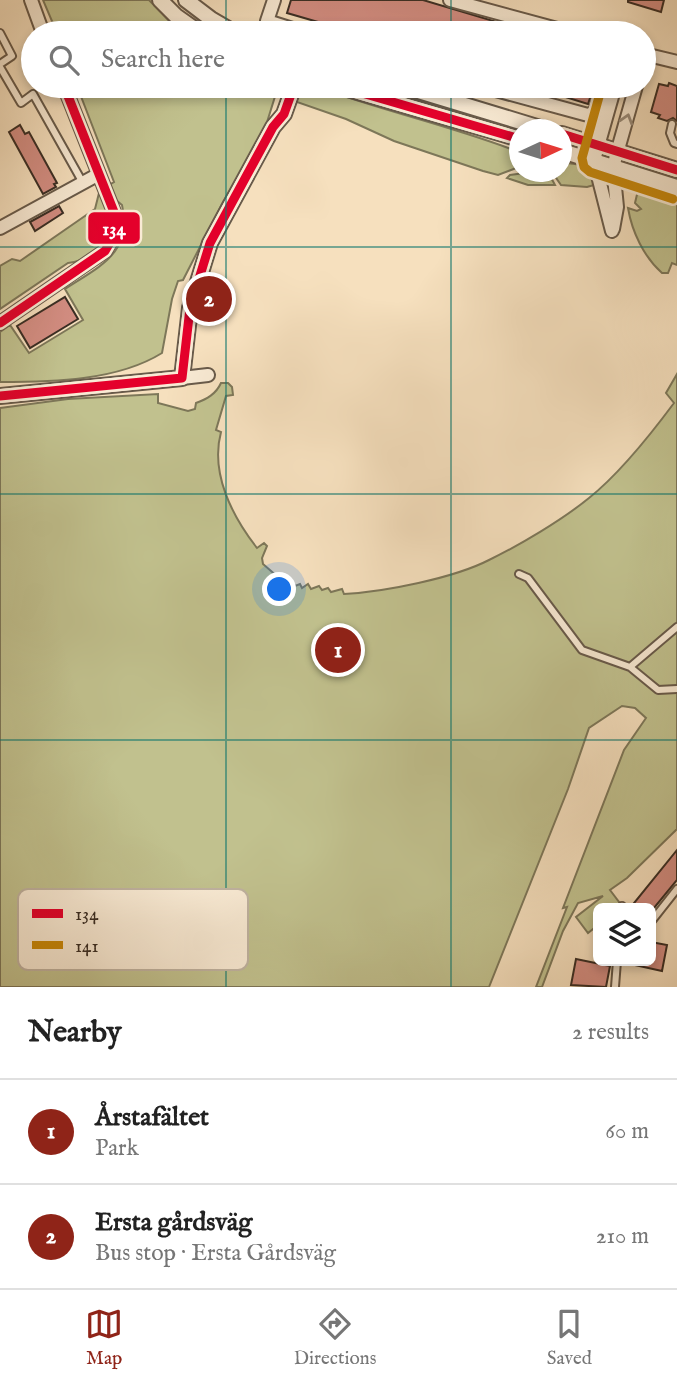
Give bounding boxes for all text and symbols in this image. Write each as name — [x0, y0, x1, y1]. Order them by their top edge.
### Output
search box — [21, 21, 656, 98]
icon: search — [45, 41, 83, 79]
text: Search here — [101, 43, 225, 76]
one-way arrow — [618, 113, 633, 125]
north arrow — [509, 119, 572, 182]
line badge: 134 — [87, 211, 141, 245]
text: 134 — [102, 218, 126, 242]
pin: 2 — [186, 273, 232, 325]
your location — [262, 572, 296, 606]
pin: 1 — [315, 624, 361, 676]
legend — [18, 889, 248, 970]
text: 134 — [75, 903, 99, 927]
map controls — [593, 903, 656, 966]
button: layers — [593, 903, 656, 966]
text: 141 — [75, 935, 98, 959]
text: Nearby — [28, 1014, 121, 1052]
text: 2 results — [572, 1018, 649, 1047]
text: Årstafältet — [95, 1101, 209, 1134]
text: 1 — [47, 1117, 55, 1146]
text: 60 m — [605, 1117, 649, 1146]
text: Park — [95, 1134, 139, 1163]
text: Ersta gårdsväg — [95, 1206, 252, 1239]
text: 2 — [46, 1222, 56, 1251]
text: 210 m — [596, 1222, 649, 1251]
text: Bus stop · Ersta Gårdsväg — [95, 1239, 336, 1268]
tab: Map — [85, 1305, 123, 1371]
tab: Directions — [294, 1305, 376, 1371]
tab: Saved — [547, 1305, 592, 1371]

